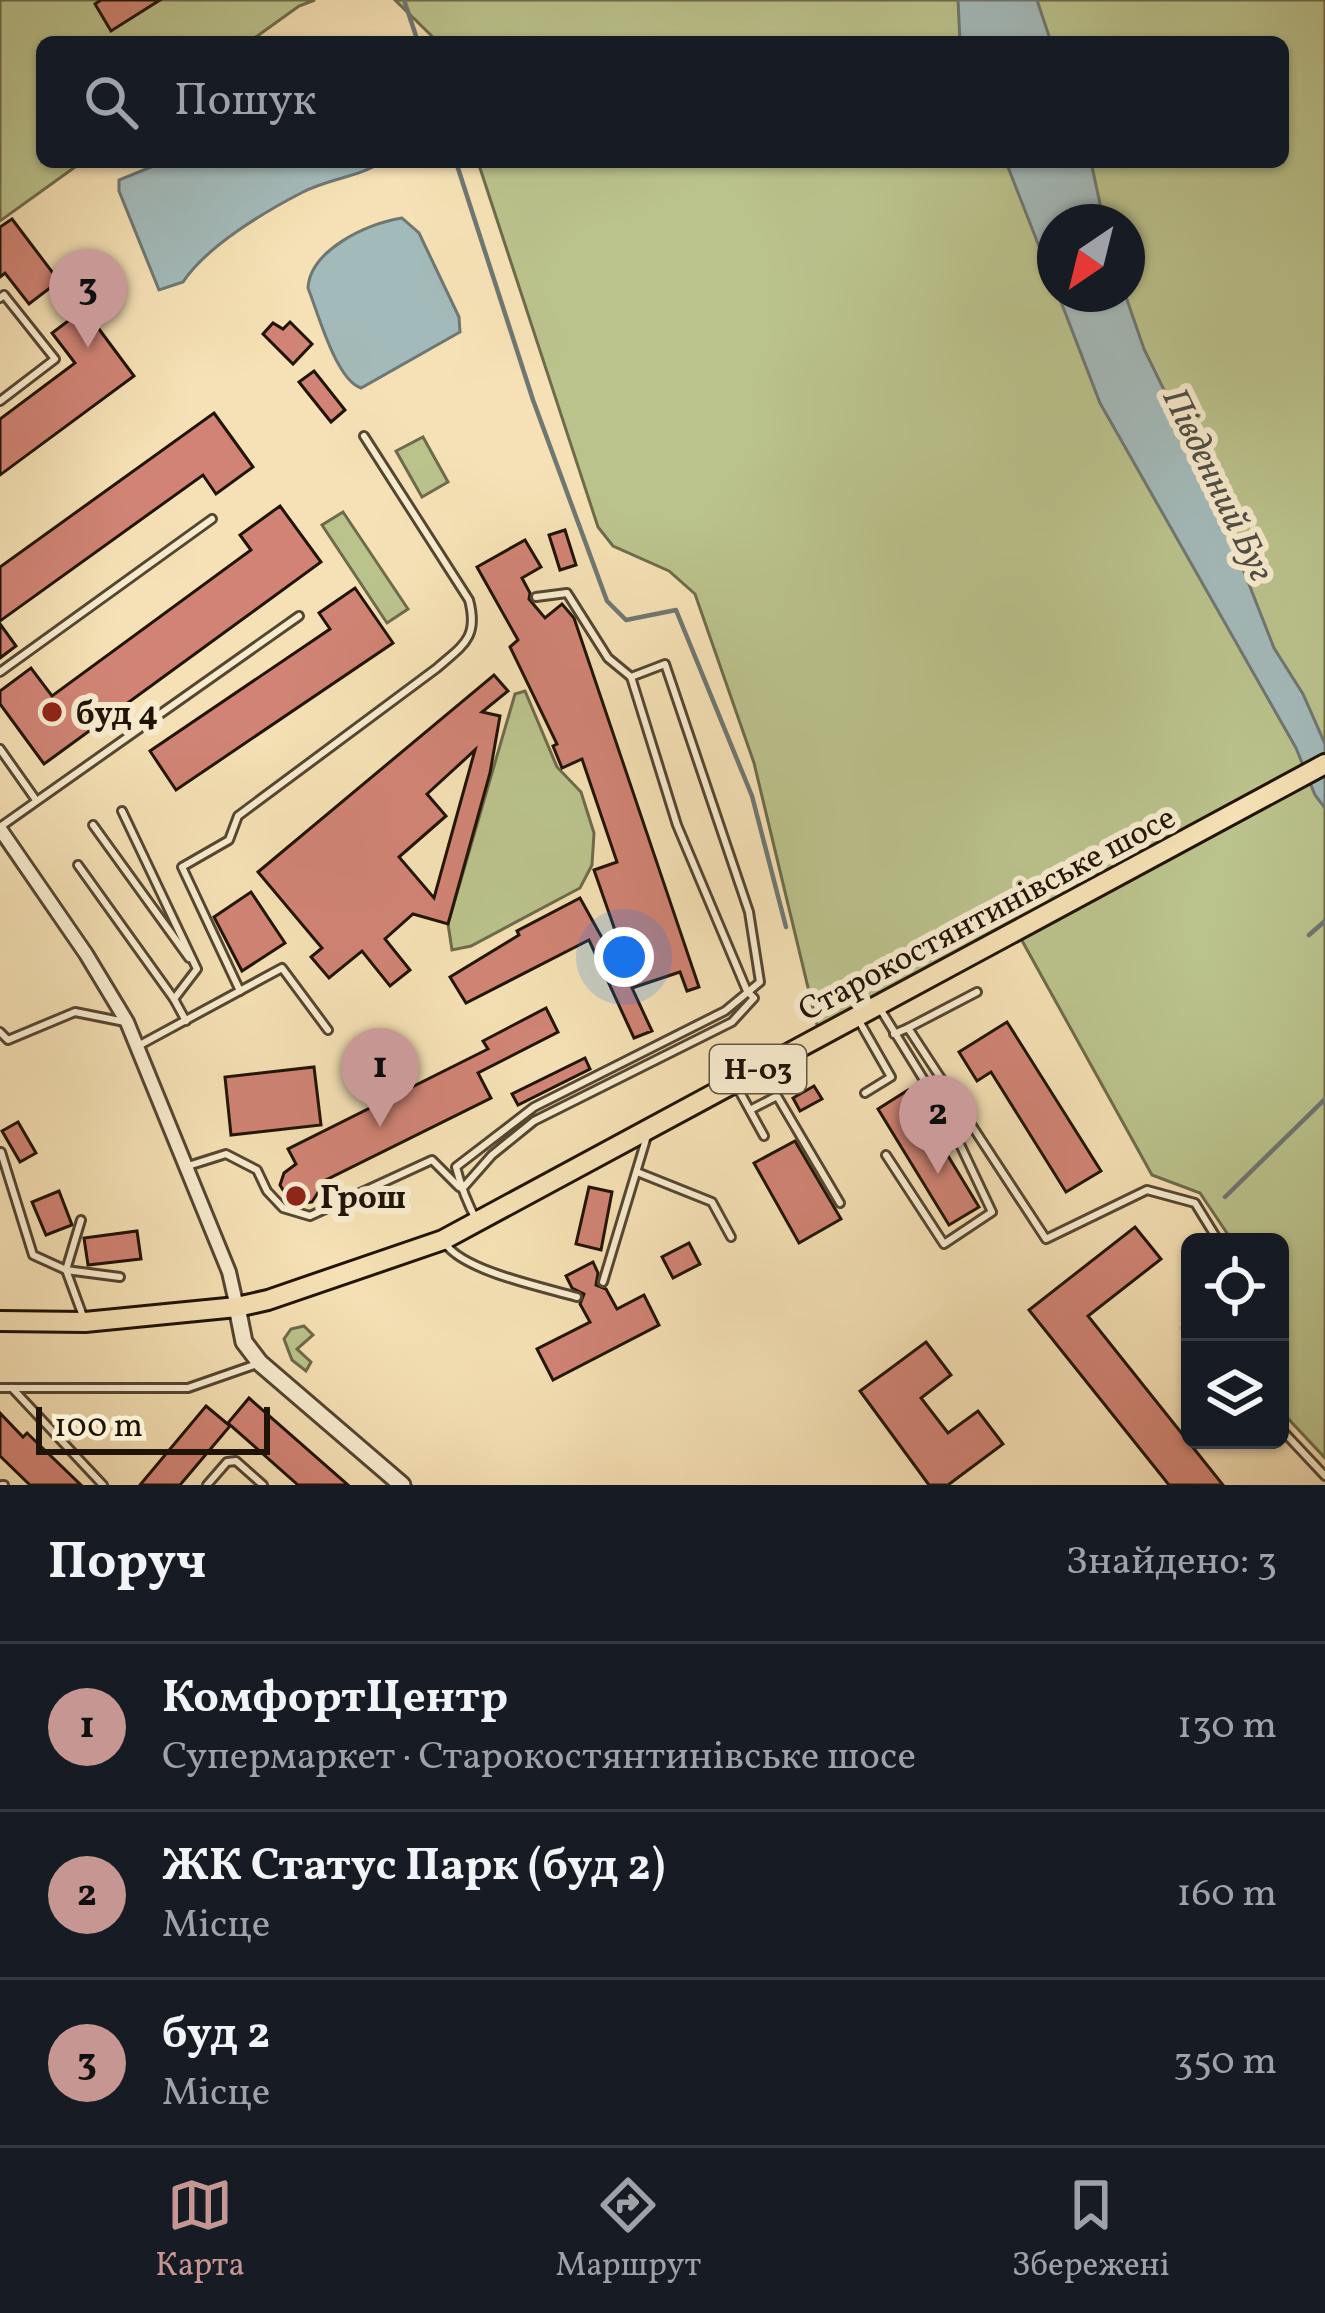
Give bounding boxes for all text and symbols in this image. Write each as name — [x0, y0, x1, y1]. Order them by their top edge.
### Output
search box — [36, 36, 1289, 168]
icon: search — [78, 69, 144, 135]
text: Пошук — [174, 71, 317, 134]
north arrow — [1037, 204, 1145, 312]
pin: 3 — [49, 249, 127, 348]
water label: Південний Буг — [1148, 381, 1285, 591]
place label: буд 4 — [76, 693, 158, 739]
marker: буд 4 — [39, 699, 65, 725]
street label: Старокостянтинівське шосе — [791, 796, 1185, 1035]
your location — [594, 927, 654, 987]
pin: 1 — [341, 1028, 419, 1127]
road number: Н-03 — [710, 1045, 806, 1093]
pin: 2 — [899, 1075, 977, 1174]
place label: Грош — [320, 1177, 406, 1223]
marker: Грош — [283, 1183, 309, 1209]
map controls — [1181, 1233, 1289, 1449]
button: locate — [1181, 1233, 1289, 1341]
button: layers — [1181, 1341, 1289, 1449]
scale bar — [36, 1401, 270, 1454]
text: 100 m — [54, 1405, 143, 1451]
text: Поруч — [48, 1528, 206, 1599]
text: Знайдено: 3 — [1066, 1536, 1277, 1590]
text: КомфортЦентр — [162, 1668, 508, 1731]
text: 1 — [79, 1700, 95, 1754]
text: 130 m — [1177, 1700, 1277, 1754]
text: Супермаркет · Старокостянтинівське шосе — [162, 1731, 916, 1785]
text: ЖК Статус Парк (буд 2) — [162, 1836, 665, 1899]
text: 2 — [77, 1868, 97, 1922]
text: 160 m — [1176, 1868, 1277, 1922]
text: Місце — [162, 1899, 270, 1953]
text: буд 2 — [162, 2004, 270, 2067]
text: 3 — [77, 2036, 97, 2090]
text: 350 m — [1173, 2036, 1277, 2090]
text: Місце — [162, 2067, 270, 2121]
tab: Карта — [155, 2172, 245, 2290]
tab: Маршрут — [555, 2172, 701, 2290]
tab: Збережені — [1012, 2172, 1170, 2290]

